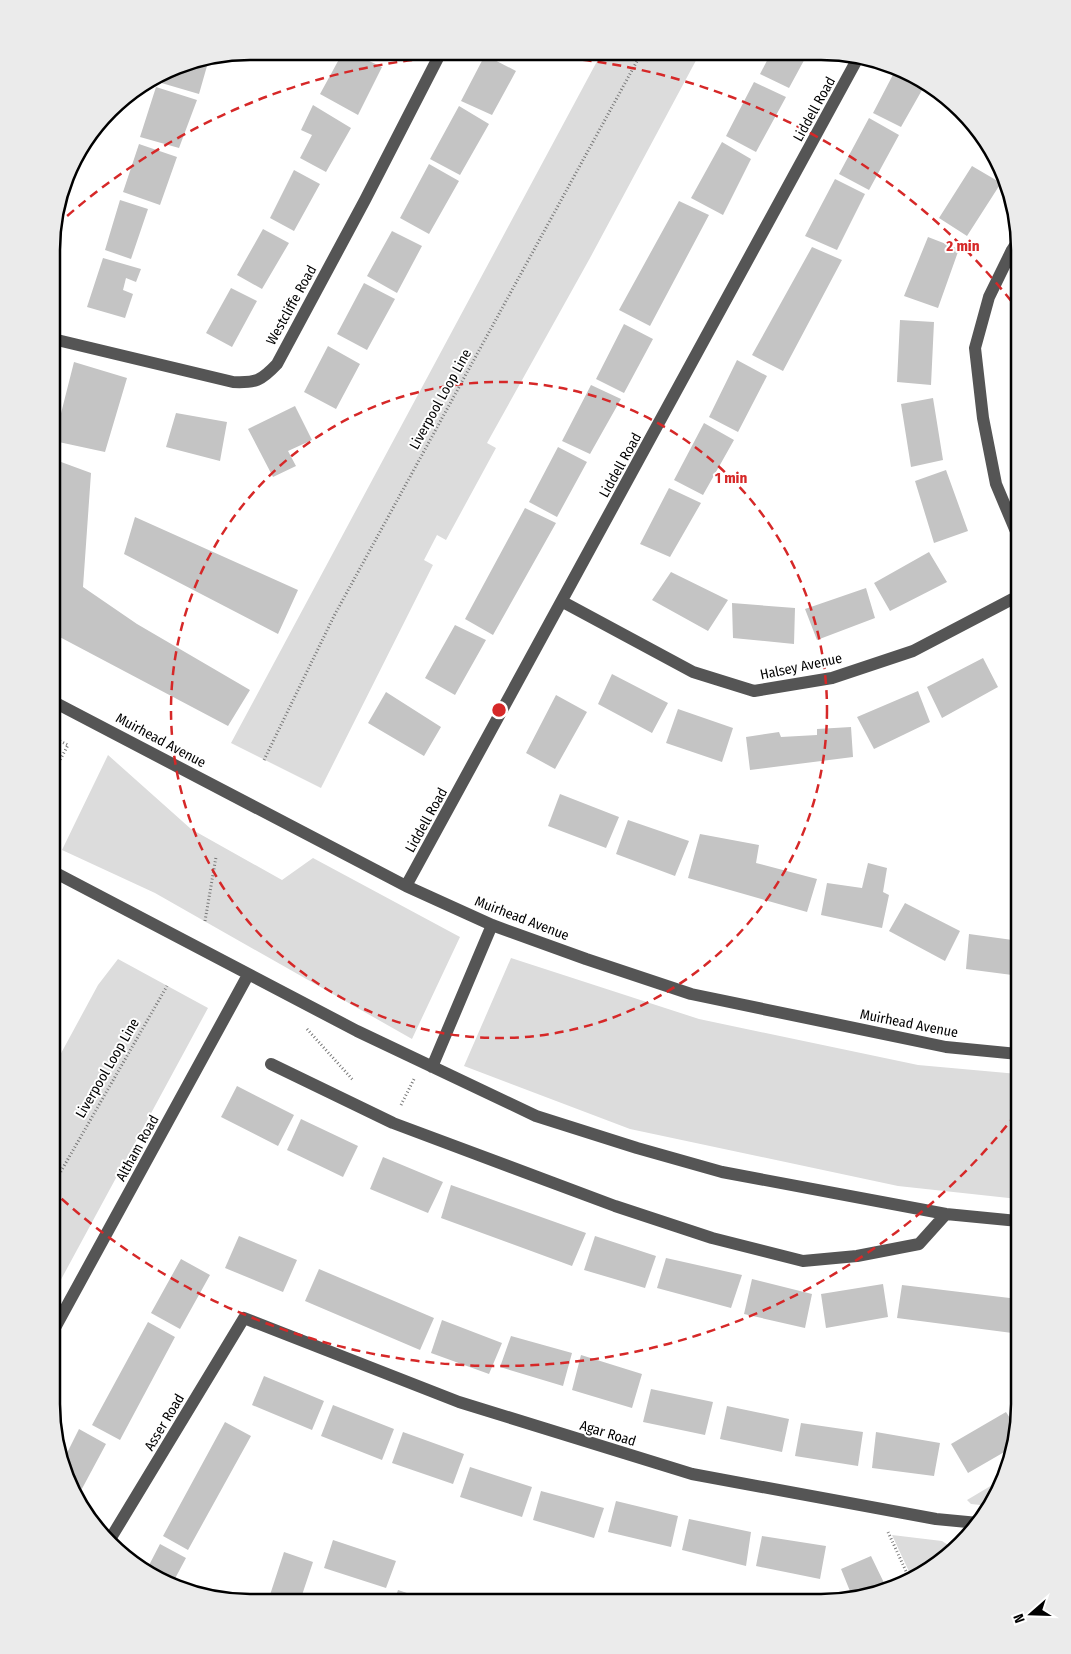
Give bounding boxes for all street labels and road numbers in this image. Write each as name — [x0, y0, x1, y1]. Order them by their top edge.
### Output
street label: Liddell Road — [790, 74, 839, 145]
street label: Westcliffe Road — [263, 262, 320, 348]
street label: Liverpool Loop Line — [406, 346, 475, 452]
street label: Liddell Road — [596, 430, 645, 501]
street label: Halsey Avenue — [759, 649, 844, 683]
street label: Muirhead Avenue — [113, 710, 209, 771]
street label: Liddell Road — [402, 785, 451, 856]
street label: Muirhead Avenue — [472, 893, 571, 944]
street label: Muirhead Avenue — [858, 1006, 959, 1041]
street label: Liverpool Loop Line — [72, 1015, 143, 1121]
street label: Altham Road — [112, 1112, 163, 1184]
street label: Asser Road — [141, 1391, 188, 1454]
street label: Agar Road — [578, 1417, 638, 1450]

